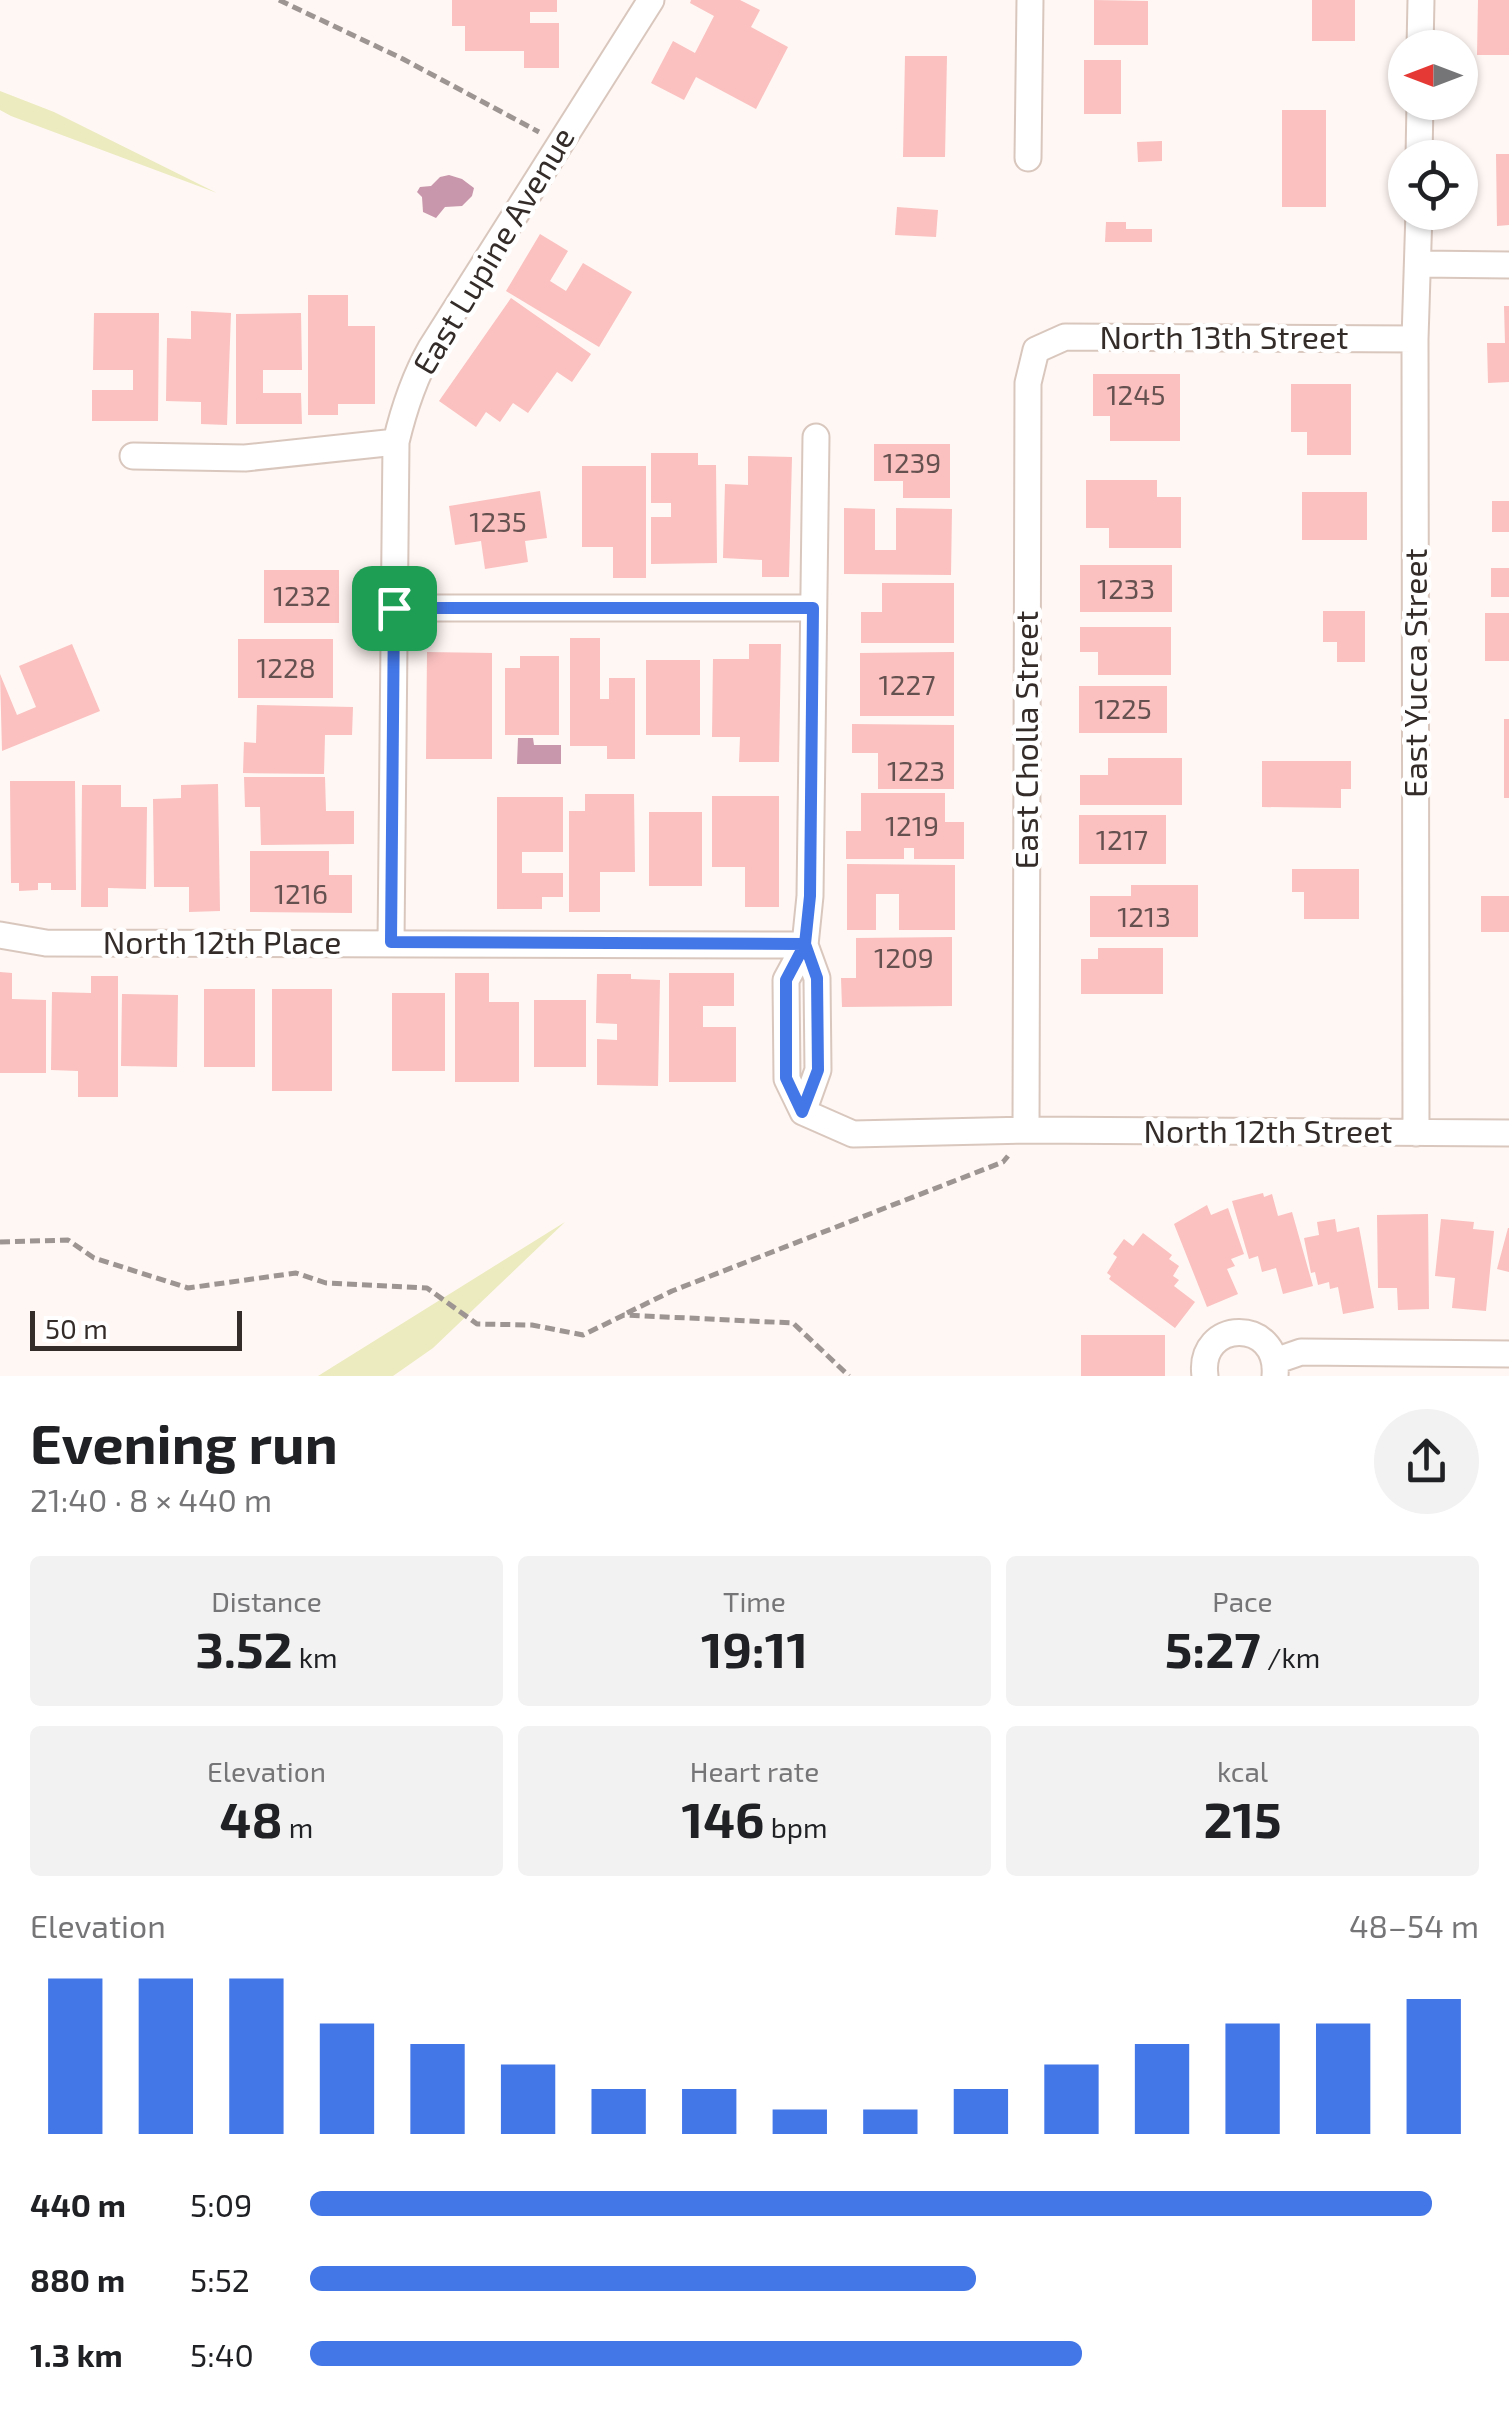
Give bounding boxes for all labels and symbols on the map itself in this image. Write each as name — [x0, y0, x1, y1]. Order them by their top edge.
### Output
north arrow — [1388, 30, 1478, 120]
street label: East Lupine Avenue — [403, 119, 581, 380]
street label: North 13th Street — [1100, 317, 1348, 355]
house number: 1245 — [1106, 377, 1166, 411]
house number: 1239 — [883, 445, 941, 479]
house number: 1235 — [469, 504, 527, 538]
street label: East Yucca Street — [1395, 548, 1433, 798]
pin — [352, 566, 437, 651]
house number: 1233 — [1097, 571, 1155, 605]
house number: 1232 — [273, 578, 331, 612]
street label: East Cholla Street — [1006, 611, 1044, 869]
house number: 1228 — [256, 650, 316, 684]
house number: 1227 — [879, 667, 935, 701]
house number: 1225 — [1094, 691, 1152, 725]
house number: 1223 — [887, 753, 945, 787]
house number: 1219 — [885, 808, 939, 842]
house number: 1217 — [1096, 822, 1148, 856]
house number: 1216 — [274, 876, 328, 910]
house number: 1213 — [1117, 899, 1171, 933]
street label: North 12th Place — [103, 922, 341, 960]
house number: 1209 — [874, 940, 934, 974]
street label: North 12th Street — [1143, 1111, 1393, 1149]
scale bar — [30, 1306, 242, 1350]

